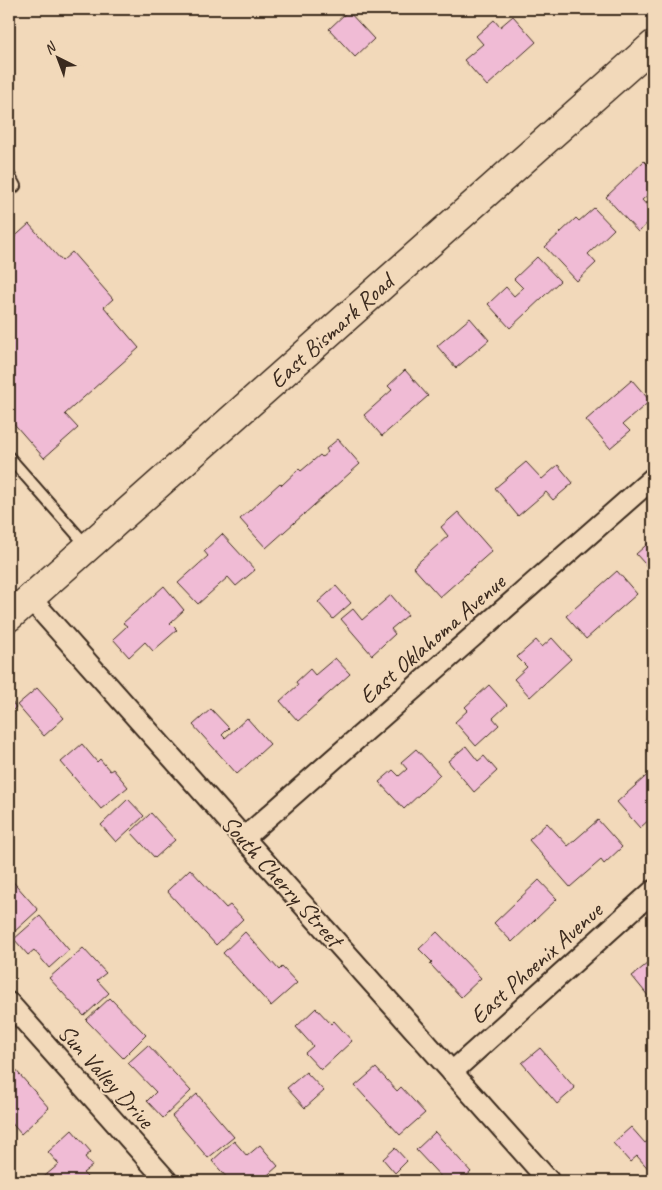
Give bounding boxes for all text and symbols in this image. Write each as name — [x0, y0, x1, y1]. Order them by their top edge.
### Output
north arrow — [32, 32, 82, 82]
text: N — [41, 38, 60, 58]
street label: East Bismark Road — [263, 265, 402, 395]
street label: East Oklahoma Avenue — [353, 566, 513, 711]
street label: South Cherry Street — [215, 809, 351, 955]
street label: East Phoenix Avenue — [464, 894, 610, 1030]
street label: Sun Valley Drive — [51, 1018, 162, 1136]

